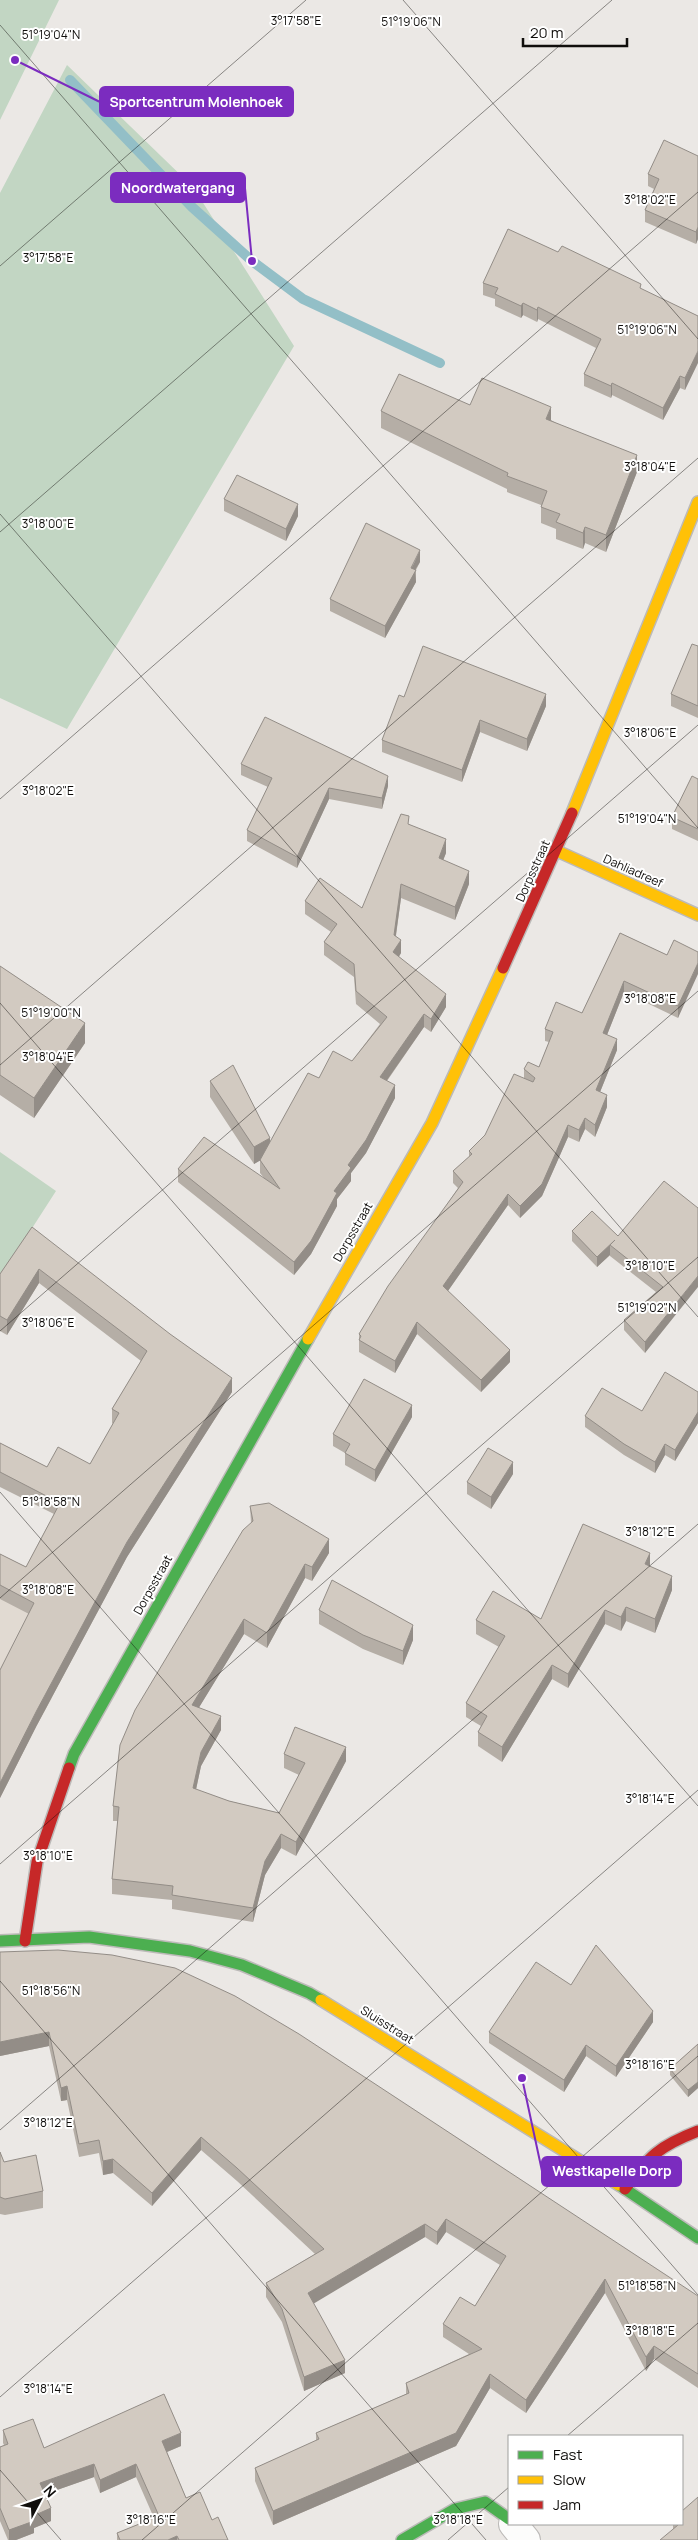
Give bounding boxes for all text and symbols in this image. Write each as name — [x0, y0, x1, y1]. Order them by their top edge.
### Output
text: 3°17'58"E — [271, 12, 322, 29]
text: 51°19'06"N — [381, 13, 441, 30]
scale bar — [523, 15, 627, 47]
text: 20 m — [530, 22, 563, 43]
text: 51°19'04"N — [22, 26, 80, 43]
callout: Sportcentrum Molenhoek — [100, 87, 293, 116]
text: Sportcentrum Molenhoek — [109, 92, 283, 111]
callout: Noordwatergang — [111, 173, 245, 202]
text: Noordwatergang — [121, 178, 235, 197]
text: 3°18'02"E — [624, 191, 676, 208]
text: 3°17'58"E — [23, 249, 74, 266]
text: 51°19'06"N — [617, 321, 677, 338]
text: 3°18'04"E — [624, 458, 676, 475]
text: 3°18'00"E — [22, 515, 74, 532]
text: 3°18'06"E — [624, 724, 676, 741]
text: 3°18'02"E — [22, 782, 74, 799]
text: 51°19'04"N — [618, 810, 676, 827]
street label: Dorpsstraat — [511, 837, 554, 904]
street label: Dahliadreef — [601, 850, 666, 892]
text: 3°18'08"E — [624, 990, 676, 1007]
text: 51°19'00"N — [21, 1004, 81, 1021]
text: 3°18'04"E — [22, 1048, 74, 1065]
street label: Dorpsstraat — [329, 1199, 377, 1265]
text: 3°18'10"E — [625, 1257, 675, 1274]
text: 51°19'02"N — [618, 1299, 676, 1316]
text: 3°18'06"E — [22, 1314, 74, 1331]
text: 51°18'58"N — [22, 1493, 80, 1510]
text: 3°18'12"E — [625, 1523, 675, 1540]
street label: Dorpsstraat — [129, 1552, 176, 1618]
text: 3°18'08"E — [22, 1581, 74, 1598]
text: 3°18'14"E — [625, 1790, 675, 1807]
text: 3°18'10"E — [23, 1847, 73, 1864]
text: 51°18'56"N — [22, 1982, 80, 1999]
street label: Sluisstraat — [357, 2002, 417, 2048]
text: 3°18'16"E — [625, 2056, 675, 2073]
text: 3°18'12"E — [23, 2114, 73, 2131]
callout: Westkapelle Dorp — [542, 2157, 681, 2186]
text: Westkapelle Dorp — [552, 2161, 672, 2180]
text: 51°18'58"N — [618, 2277, 676, 2294]
text: 3°18'18"E — [625, 2322, 675, 2339]
text: 3°18'14"E — [23, 2380, 73, 2397]
legend — [508, 2435, 683, 2525]
text: Fast — [553, 2444, 582, 2465]
text: Slow — [553, 2469, 586, 2490]
north arrow — [15, 2475, 65, 2525]
text: N — [40, 2481, 61, 2501]
text: Jam — [553, 2494, 581, 2515]
text: 3°18'16"E — [126, 2511, 176, 2528]
text: 3°18'18"E — [433, 2511, 483, 2528]

